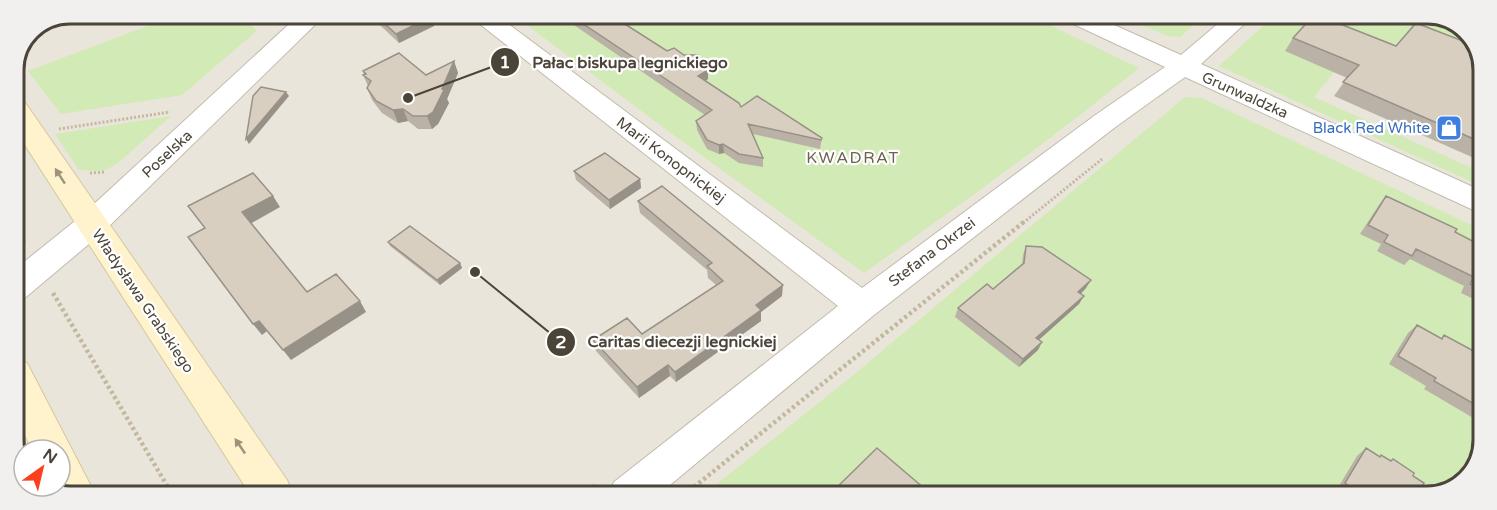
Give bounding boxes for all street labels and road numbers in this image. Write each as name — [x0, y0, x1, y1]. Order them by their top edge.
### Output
street label: Grunwaldzka — [1199, 68, 1291, 122]
street label: Marii Konopnickiej — [613, 113, 729, 207]
street label: Poselska — [138, 126, 196, 182]
street label: Stefana Okrzei — [885, 213, 979, 291]
street label: Władysława Grabskiego — [88, 226, 198, 376]

